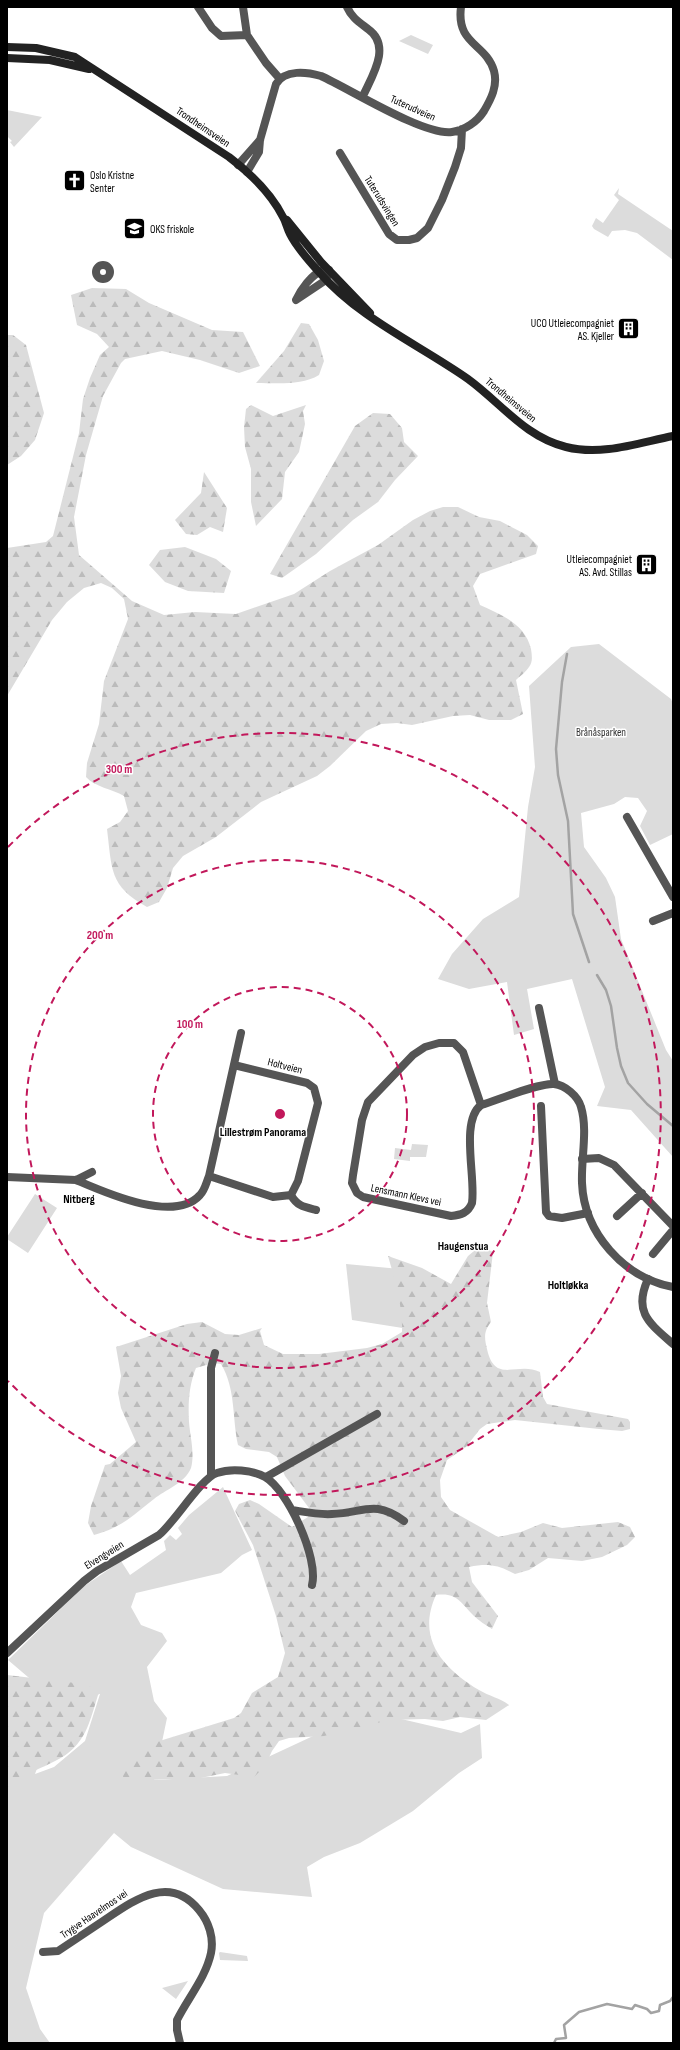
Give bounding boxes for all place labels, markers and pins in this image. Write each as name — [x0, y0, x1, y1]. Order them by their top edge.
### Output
church icon: Oslo Kristne Senter — [62, 168, 88, 194]
place label: Oslo Kristne Senter — [90, 169, 134, 195]
school or university icon: OKS friskole — [122, 216, 148, 242]
place label: OKS friskole — [150, 223, 194, 236]
building icon: UCO Utleiecompagniet AS. Kjeller — [616, 316, 642, 342]
place label: UCO Utleiecompagniet AS. Kjeller — [531, 317, 615, 343]
building icon: Utleiecompagniet AS. Avd. Stillas — [634, 552, 660, 578]
place label: Utleiecompagniet AS. Avd. Stillas — [567, 553, 633, 579]
centre of rings — [273, 1107, 287, 1121]

